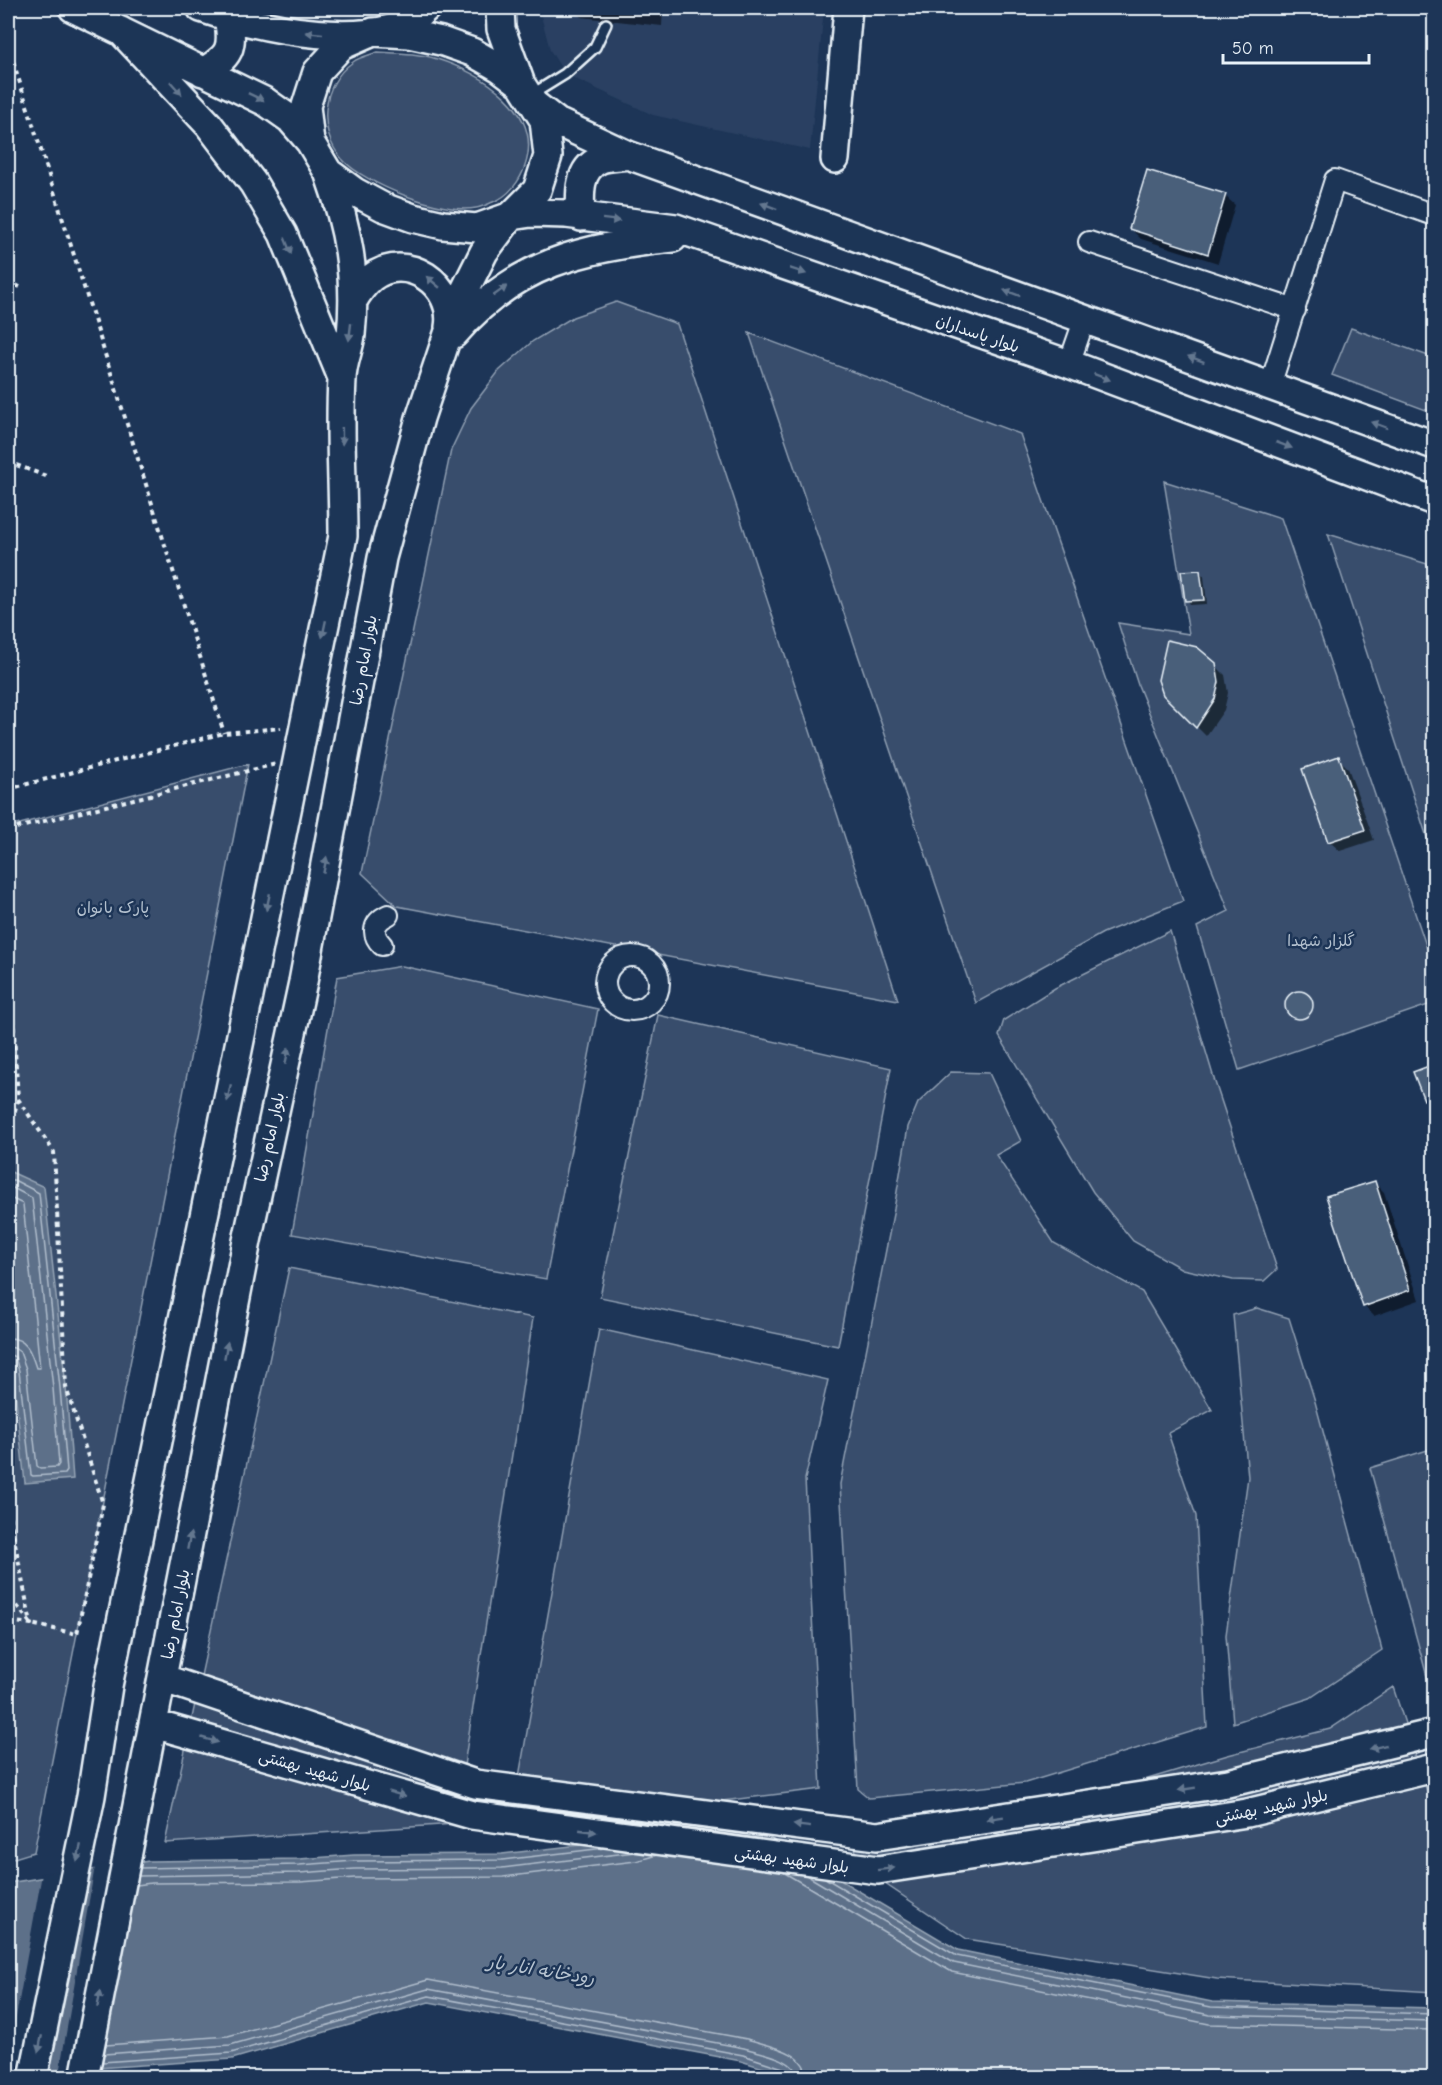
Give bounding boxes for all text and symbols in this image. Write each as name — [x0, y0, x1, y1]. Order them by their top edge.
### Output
scale bar — [1223, 27, 1368, 65]
one-way arrow — [305, 28, 324, 38]
text: 50 m — [1232, 38, 1274, 59]
one-way arrow — [169, 80, 182, 95]
one-way arrow — [247, 92, 264, 101]
one-way arrow — [760, 201, 778, 211]
one-way arrow — [602, 216, 621, 225]
one-way arrow — [284, 237, 293, 255]
one-way arrow — [790, 267, 808, 276]
one-way arrow — [425, 275, 440, 289]
one-way arrow — [492, 286, 508, 297]
one-way arrow — [1003, 287, 1021, 297]
street label: بلوار پاسداران — [933, 311, 1022, 358]
one-way arrow — [346, 323, 355, 342]
one-way arrow — [1187, 353, 1205, 363]
one-way arrow — [1093, 372, 1111, 382]
one-way arrow — [1370, 419, 1388, 429]
one-way arrow — [337, 426, 347, 445]
one-way arrow — [1275, 441, 1293, 451]
street label: بلوار امام رضا — [347, 614, 384, 707]
one-way arrow — [319, 620, 328, 639]
one-way arrow — [321, 855, 330, 874]
one-way arrow — [262, 893, 272, 911]
park label: پارک بانوان — [77, 899, 149, 918]
park label: گلزار شهدا — [1287, 931, 1355, 950]
one-way arrow — [283, 1046, 292, 1065]
one-way arrow — [223, 1084, 233, 1103]
street label: بلوار امام رضا — [252, 1091, 291, 1184]
one-way arrow — [222, 1340, 231, 1359]
one-way arrow — [185, 1532, 194, 1551]
street label: بلوار امام رضا — [158, 1568, 196, 1661]
one-way arrow — [201, 1736, 219, 1745]
one-way arrow — [1368, 1742, 1387, 1752]
street label: بلوار شهید بهشتی — [257, 1746, 373, 1796]
one-way arrow — [1178, 1785, 1197, 1794]
street label: بلوار شهید بهشتی — [1213, 1786, 1330, 1829]
one-way arrow — [388, 1790, 406, 1799]
one-way arrow — [985, 1814, 1004, 1823]
one-way arrow — [792, 1822, 811, 1831]
one-way arrow — [579, 1826, 598, 1835]
street label: بلوار شهید بهشتی — [733, 1843, 850, 1878]
one-way arrow — [74, 1844, 84, 1863]
one-way arrow — [876, 1864, 895, 1873]
water label: رودخانه انار بار — [484, 1951, 596, 1989]
one-way arrow — [95, 1990, 104, 2009]
one-way arrow — [35, 2035, 44, 2054]

